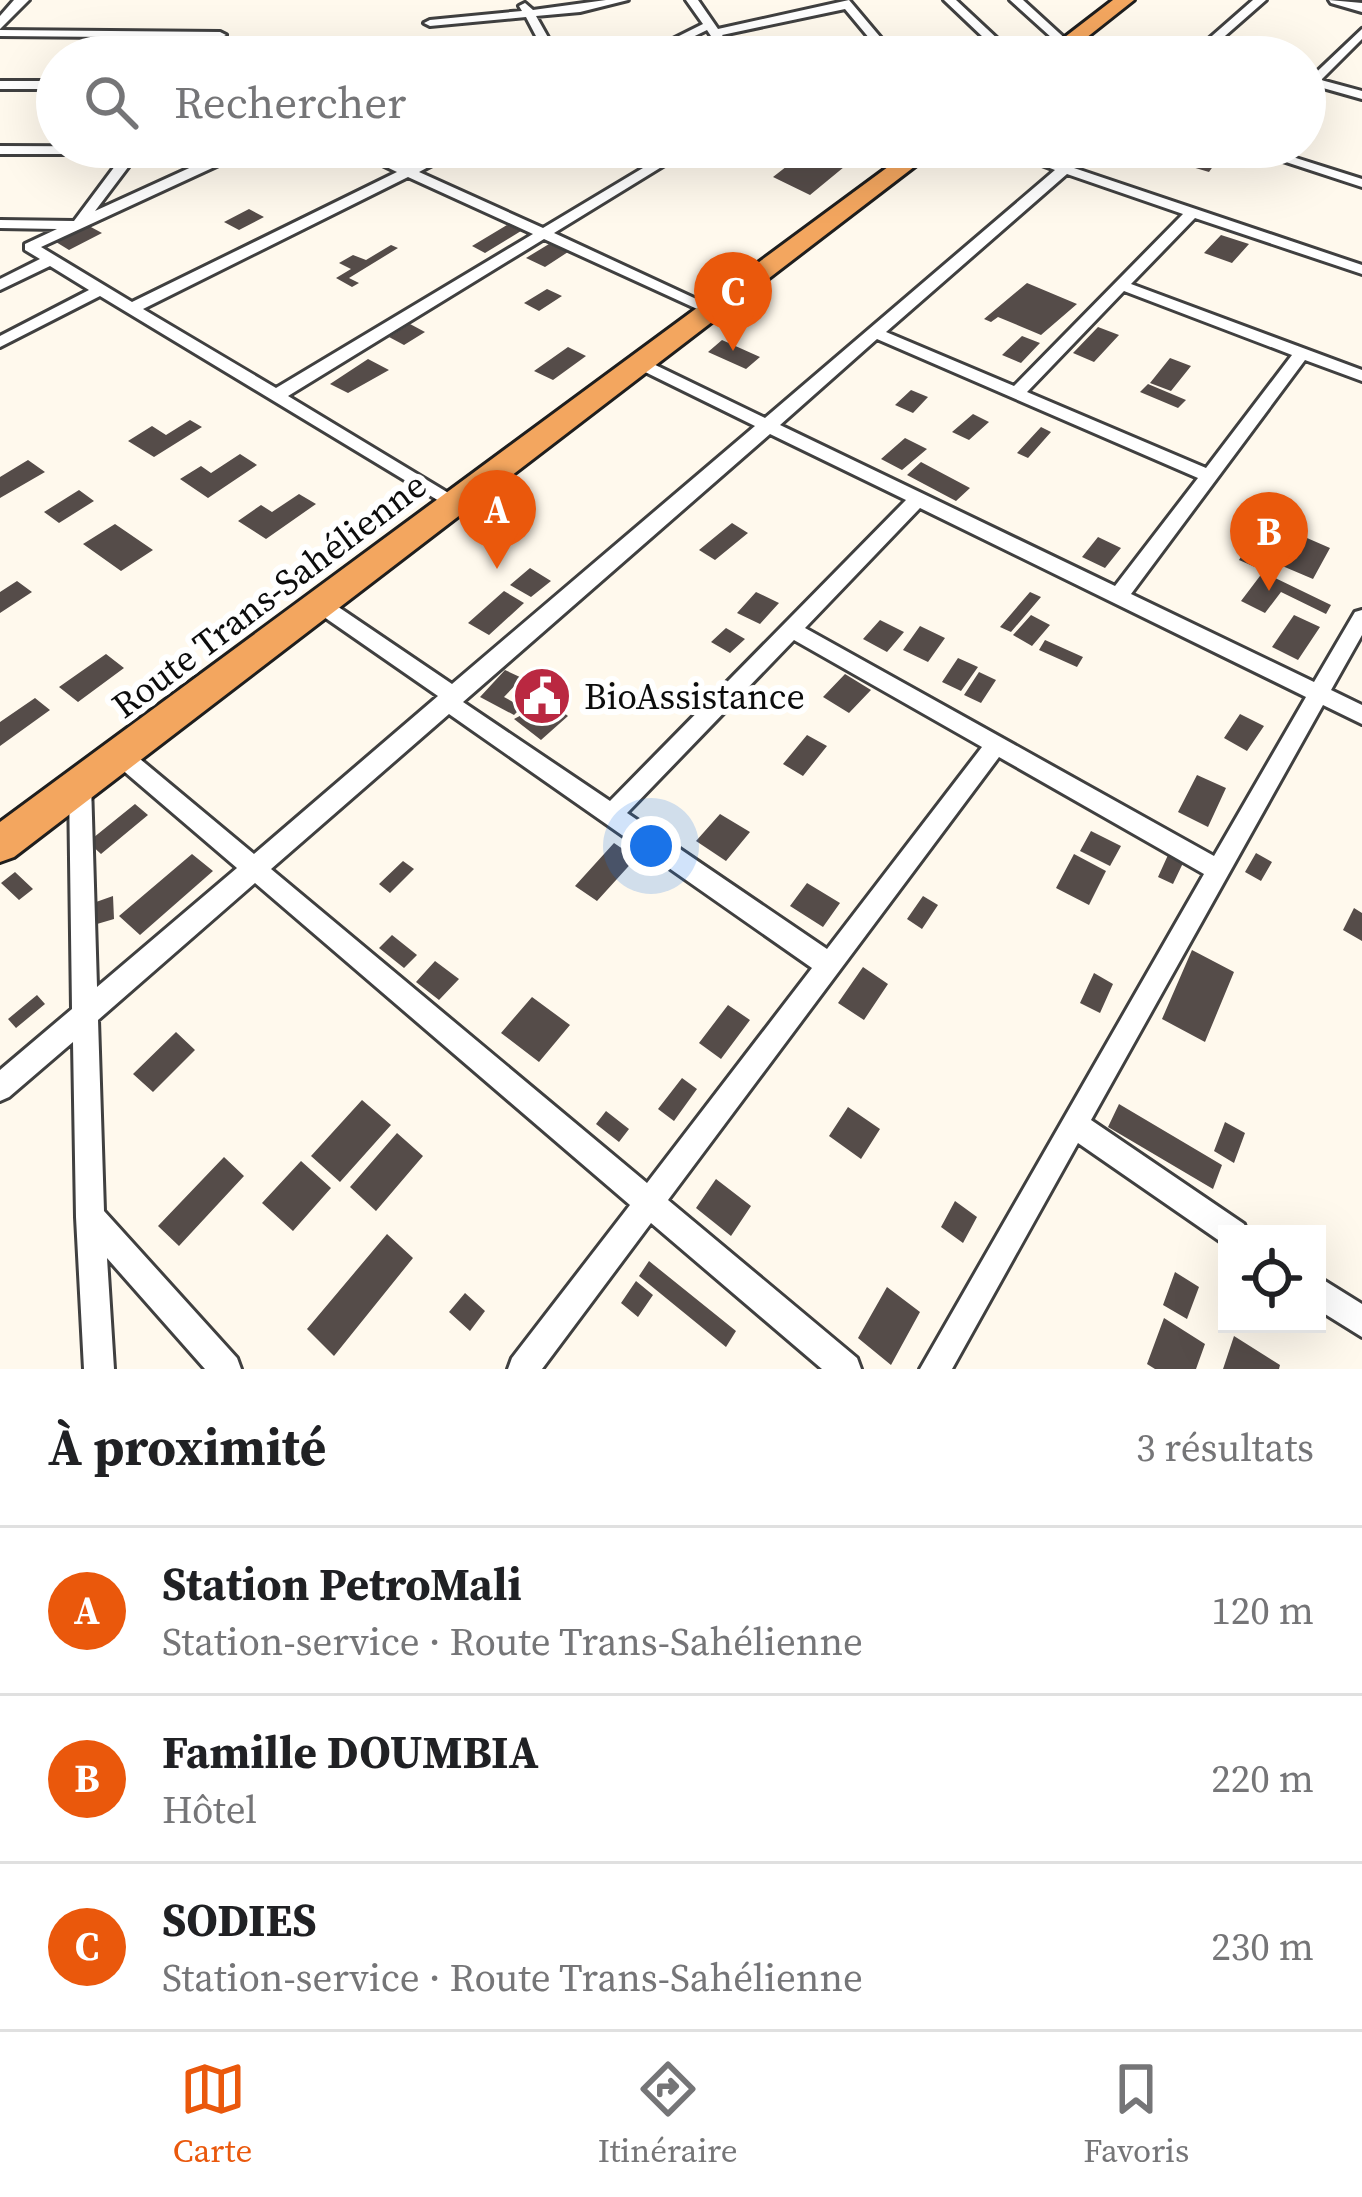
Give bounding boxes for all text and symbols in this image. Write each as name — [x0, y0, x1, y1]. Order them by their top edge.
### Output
search box — [36, 36, 1326, 168]
icon: search — [78, 69, 144, 135]
text: Rechercher — [174, 71, 406, 133]
pin: C — [694, 252, 772, 351]
street label: Route Trans-Sahélienne — [102, 461, 436, 729]
pin: A — [458, 470, 536, 569]
pin: B — [1230, 492, 1308, 591]
public building icon: BioAssistance — [511, 665, 573, 727]
place label: BioAssistance — [584, 672, 805, 721]
your location — [621, 816, 681, 876]
map controls — [1218, 1225, 1326, 1333]
button: locate — [1218, 1225, 1326, 1333]
text: À proximité — [48, 1412, 326, 1482]
text: 3 résultats — [1136, 1421, 1314, 1474]
text: Station PetroMali — [162, 1553, 522, 1615]
text: A — [74, 1584, 100, 1637]
text: 120 m — [1211, 1584, 1314, 1637]
text: Station-service · Route Trans-Sahélienne — [162, 1615, 863, 1668]
text: Famille DOUMBIA — [162, 1721, 539, 1783]
text: B — [74, 1752, 100, 1805]
text: 220 m — [1211, 1752, 1314, 1805]
text: Hôtel — [162, 1783, 257, 1836]
text: SODIES — [162, 1889, 317, 1951]
text: C — [75, 1920, 99, 1973]
text: 230 m — [1211, 1920, 1314, 1973]
text: Station-service · Route Trans-Sahélienne — [162, 1951, 863, 2004]
tab: Carte — [173, 2056, 252, 2173]
tab: Itinéraire — [598, 2056, 738, 2173]
tab: Favoris — [1083, 2056, 1189, 2173]

